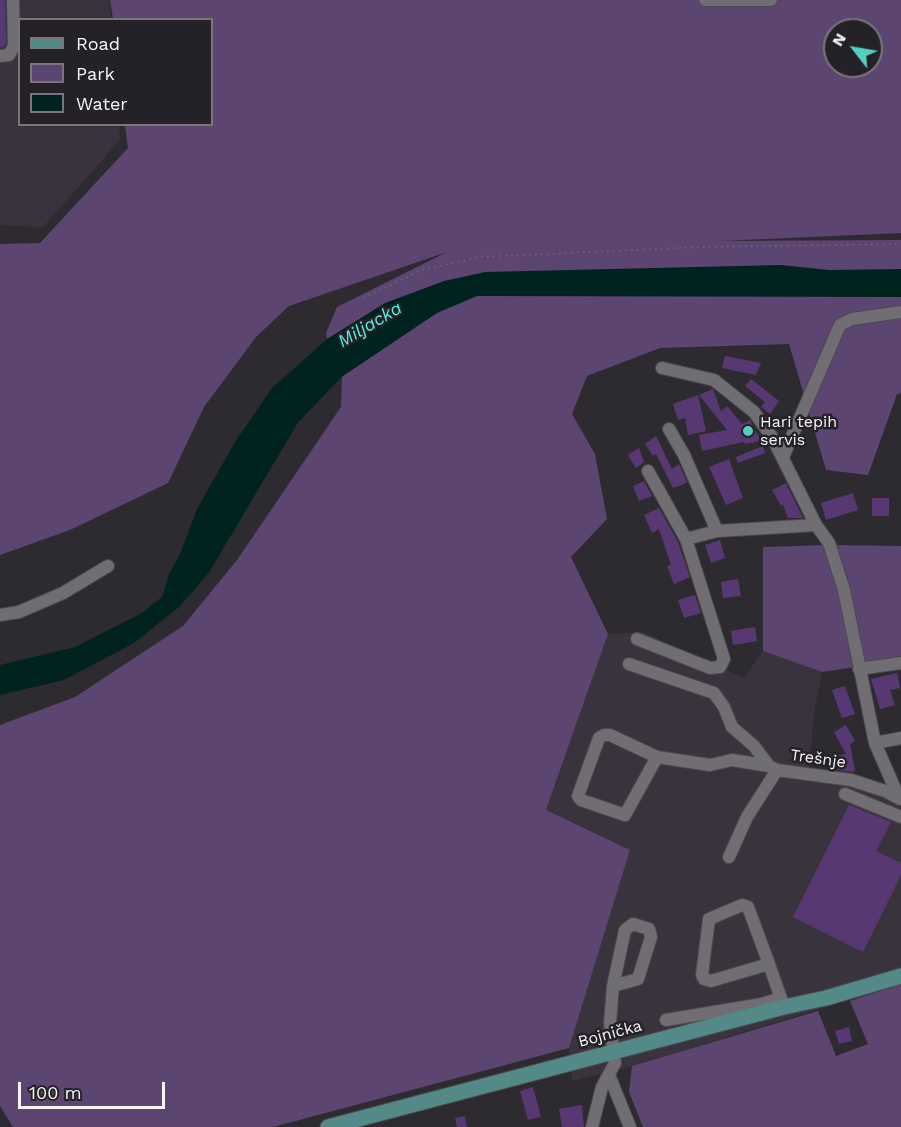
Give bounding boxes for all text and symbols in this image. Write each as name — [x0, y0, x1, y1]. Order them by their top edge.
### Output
legend — [18, 18, 213, 126]
north arrow — [823, 18, 883, 78]
text: N — [828, 30, 850, 49]
text: Road — [76, 33, 120, 54]
text: Park — [76, 63, 115, 84]
text: Water — [76, 93, 128, 114]
water label: Miljacka — [334, 297, 406, 353]
place label: Hari tepih servis — [760, 412, 837, 450]
marker: Hari tepih servis — [741, 424, 755, 438]
street label: Trešnje — [789, 746, 847, 772]
street label: Bojnička — [576, 1016, 644, 1052]
scale bar — [21, 1070, 168, 1108]
text: 100 m — [29, 1082, 82, 1103]

